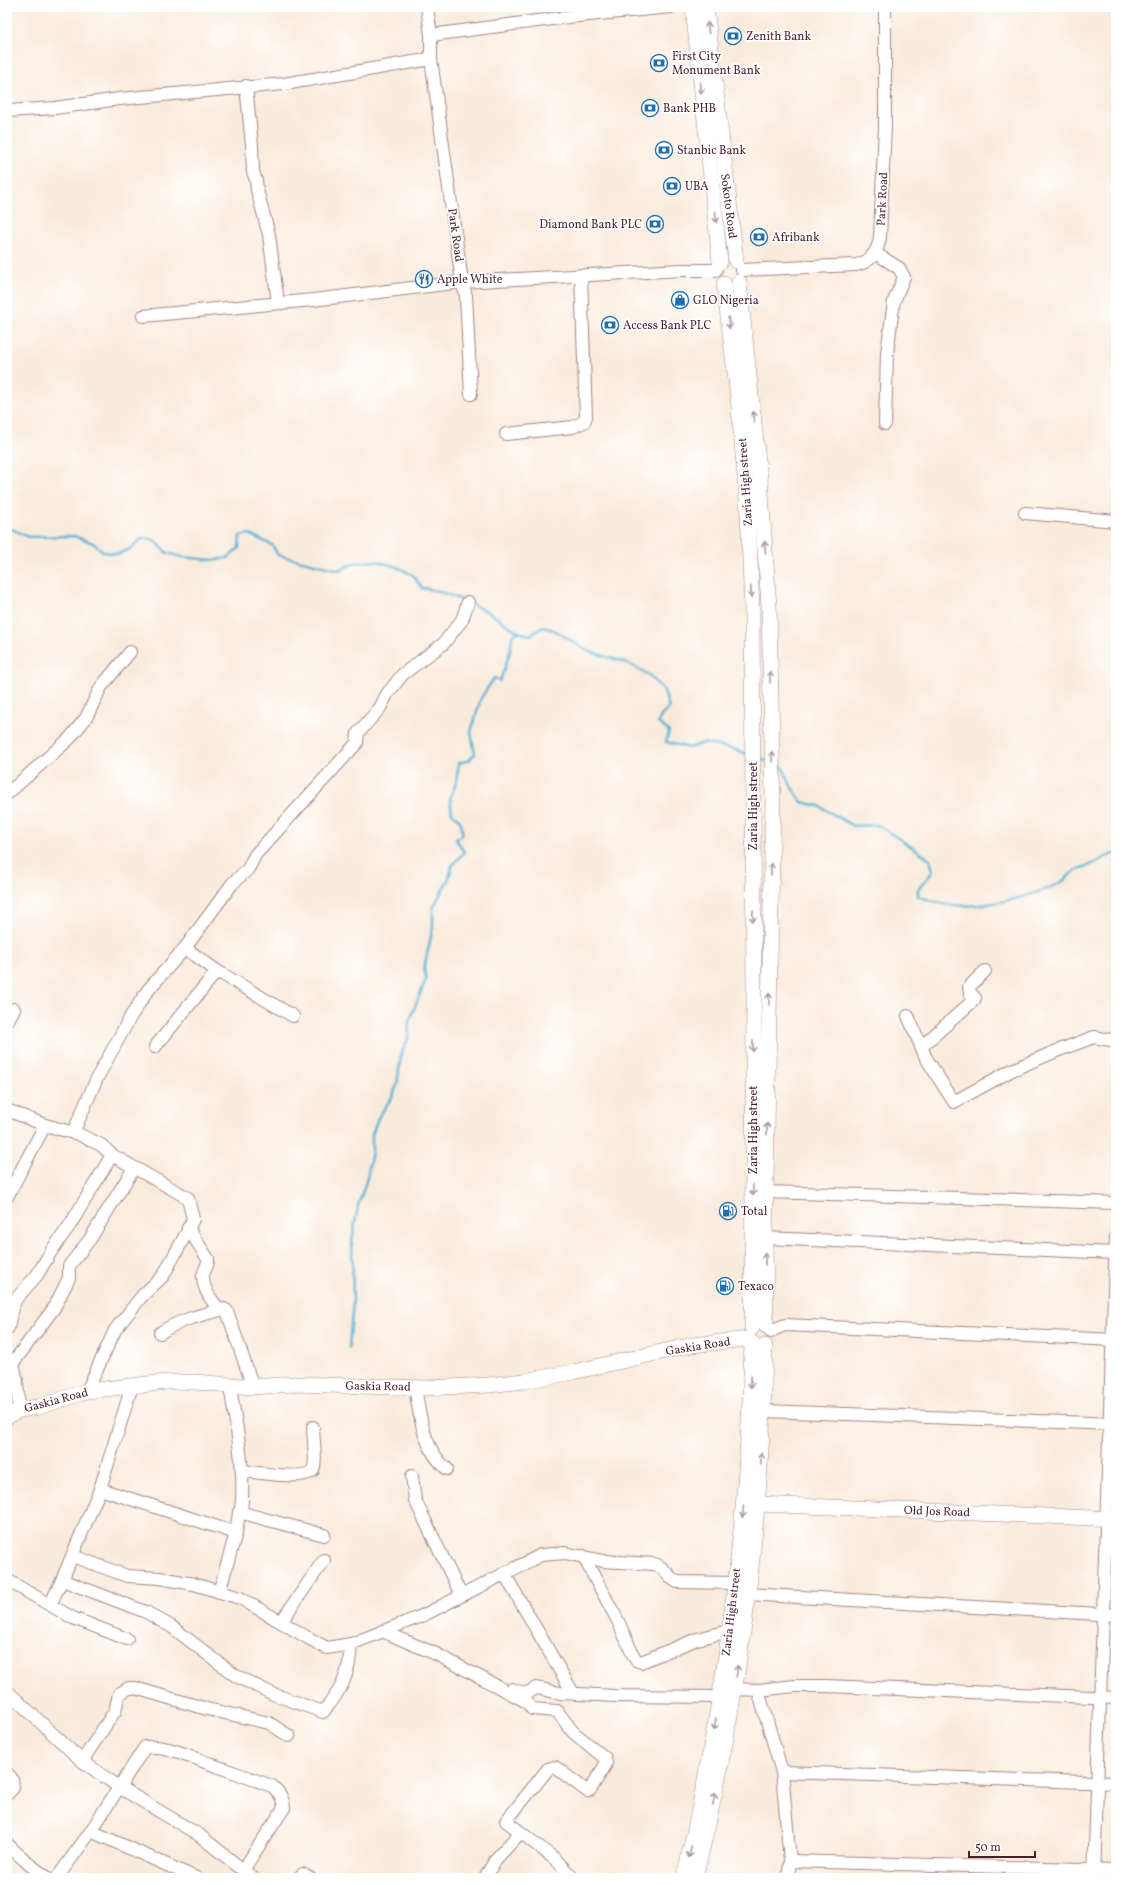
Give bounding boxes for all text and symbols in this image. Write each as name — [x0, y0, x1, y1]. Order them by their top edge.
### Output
one-way arrow — [705, 22, 712, 35]
bank icon: Zenith Bank — [723, 26, 743, 46]
place label: Zenith Bank — [746, 29, 811, 45]
place label: First City Monument Bank — [672, 49, 761, 79]
bank icon: First City Monument Bank — [649, 53, 669, 73]
one-way arrow — [698, 81, 705, 94]
bank icon: Bank PHB — [640, 98, 660, 118]
place label: Bank PHB — [663, 101, 716, 117]
bank icon: Stanbic Bank — [654, 140, 674, 160]
place label: Stanbic Bank — [677, 143, 747, 159]
street label: Park Road — [874, 171, 892, 226]
street label: Sokoto Road — [716, 173, 740, 240]
bank icon: UBA — [662, 176, 682, 196]
place label: UBA — [685, 179, 709, 195]
street label: Park Road — [443, 207, 467, 263]
one-way arrow — [712, 210, 719, 223]
bank icon: Diamond Bank PLC — [645, 214, 665, 234]
place label: Diamond Bank PLC — [539, 217, 642, 233]
bank icon: Afribank — [749, 227, 769, 247]
place label: Afribank — [772, 230, 820, 246]
restaurant icon: Apple White — [414, 269, 434, 289]
place label: Apple White — [437, 272, 503, 288]
shop icon: GLO Nigeria — [670, 290, 690, 310]
place label: GLO Nigeria — [693, 293, 759, 309]
bank icon: Access Bank PLC — [600, 315, 620, 335]
one-way arrow — [725, 316, 732, 329]
place label: Access Bank PLC — [623, 318, 712, 334]
one-way arrow — [750, 411, 758, 424]
street label: Zaria High street — [735, 437, 757, 527]
one-way arrow — [761, 541, 768, 554]
one-way arrow — [747, 585, 755, 598]
one-way arrow — [767, 671, 774, 684]
one-way arrow — [768, 751, 776, 764]
street label: Zaria High street — [746, 762, 762, 850]
one-way arrow — [767, 863, 775, 876]
one-way arrow — [749, 909, 757, 922]
one-way arrow — [765, 993, 773, 1006]
one-way arrow — [749, 1039, 757, 1052]
street label: Zaria High street — [746, 1086, 762, 1174]
one-way arrow — [763, 1123, 770, 1136]
one-way arrow — [749, 1183, 757, 1196]
fuel station icon: Total — [718, 1201, 738, 1221]
place label: Total — [741, 1204, 768, 1220]
one-way arrow — [762, 1253, 769, 1266]
fuel station icon: Texaco — [715, 1276, 735, 1296]
place label: Texaco — [738, 1279, 774, 1295]
street label: Gaskia Road — [665, 1334, 732, 1360]
one-way arrow — [747, 1375, 755, 1388]
street label: Gaskia Road — [345, 1378, 411, 1396]
street label: Gaskia Road — [23, 1385, 90, 1417]
one-way arrow — [757, 1453, 764, 1466]
street label: Old Jos Road — [903, 1503, 971, 1521]
one-way arrow — [739, 1505, 746, 1518]
street label: Zaria High street — [719, 1567, 745, 1657]
one-way arrow — [733, 1665, 740, 1678]
one-way arrow — [711, 1717, 719, 1730]
one-way arrow — [710, 1793, 718, 1806]
scale bar — [969, 1833, 1035, 1859]
text: 50 m — [975, 1840, 1001, 1856]
one-way arrow — [686, 1845, 693, 1858]

